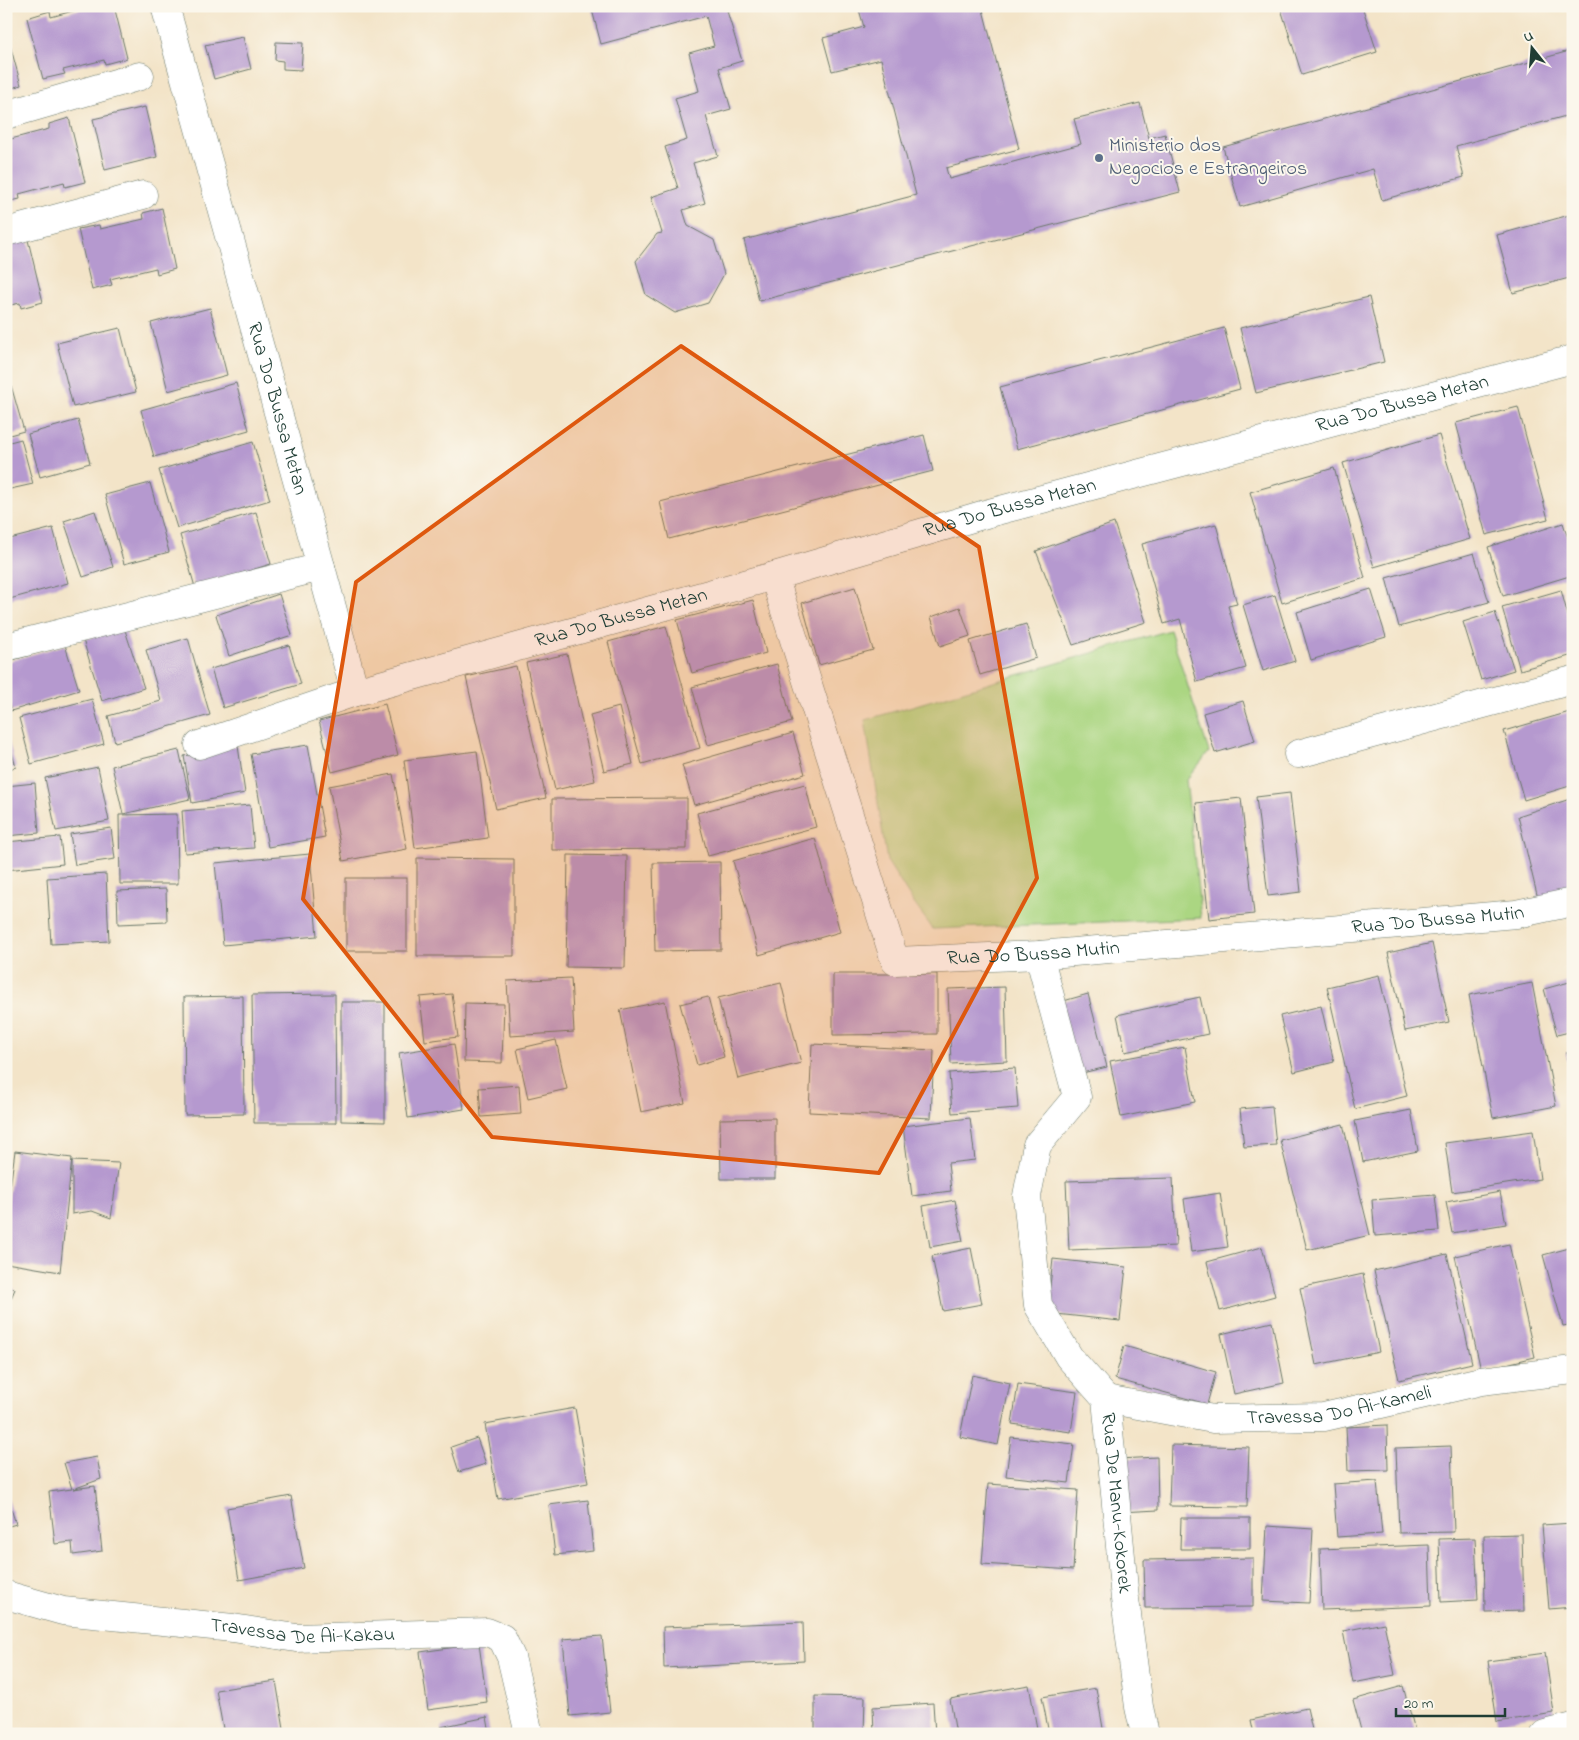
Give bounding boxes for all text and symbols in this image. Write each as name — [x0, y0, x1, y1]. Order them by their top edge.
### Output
north arrow — [1506, 22, 1556, 72]
text: U — [1521, 26, 1536, 48]
place label: Ministerio dos Negocios e Estrangeiros — [1109, 132, 1307, 185]
marker: Ministerio dos Negocios e Estrangeiros — [1093, 152, 1105, 164]
street label: Rua Do Bussa Metan — [239, 319, 315, 498]
street label: Rua Do Bussa Metan — [1313, 367, 1492, 441]
street label: Rua Do Bussa Metan — [920, 471, 1100, 546]
street label: Rua Do Bussa Metan — [532, 581, 711, 656]
street label: Rua Do Bussa Mutin — [1350, 898, 1527, 943]
street label: Rua Do Bussa Mutin — [946, 934, 1121, 973]
street label: Travessa Do Ai-Kameli — [1246, 1378, 1434, 1433]
street label: Rua De Manu-Kokorek — [1093, 1411, 1139, 1595]
street label: Travessa De Ai-Kakau — [209, 1611, 395, 1653]
scale bar — [1396, 1685, 1505, 1717]
text: 20 m — [1404, 1693, 1434, 1715]

